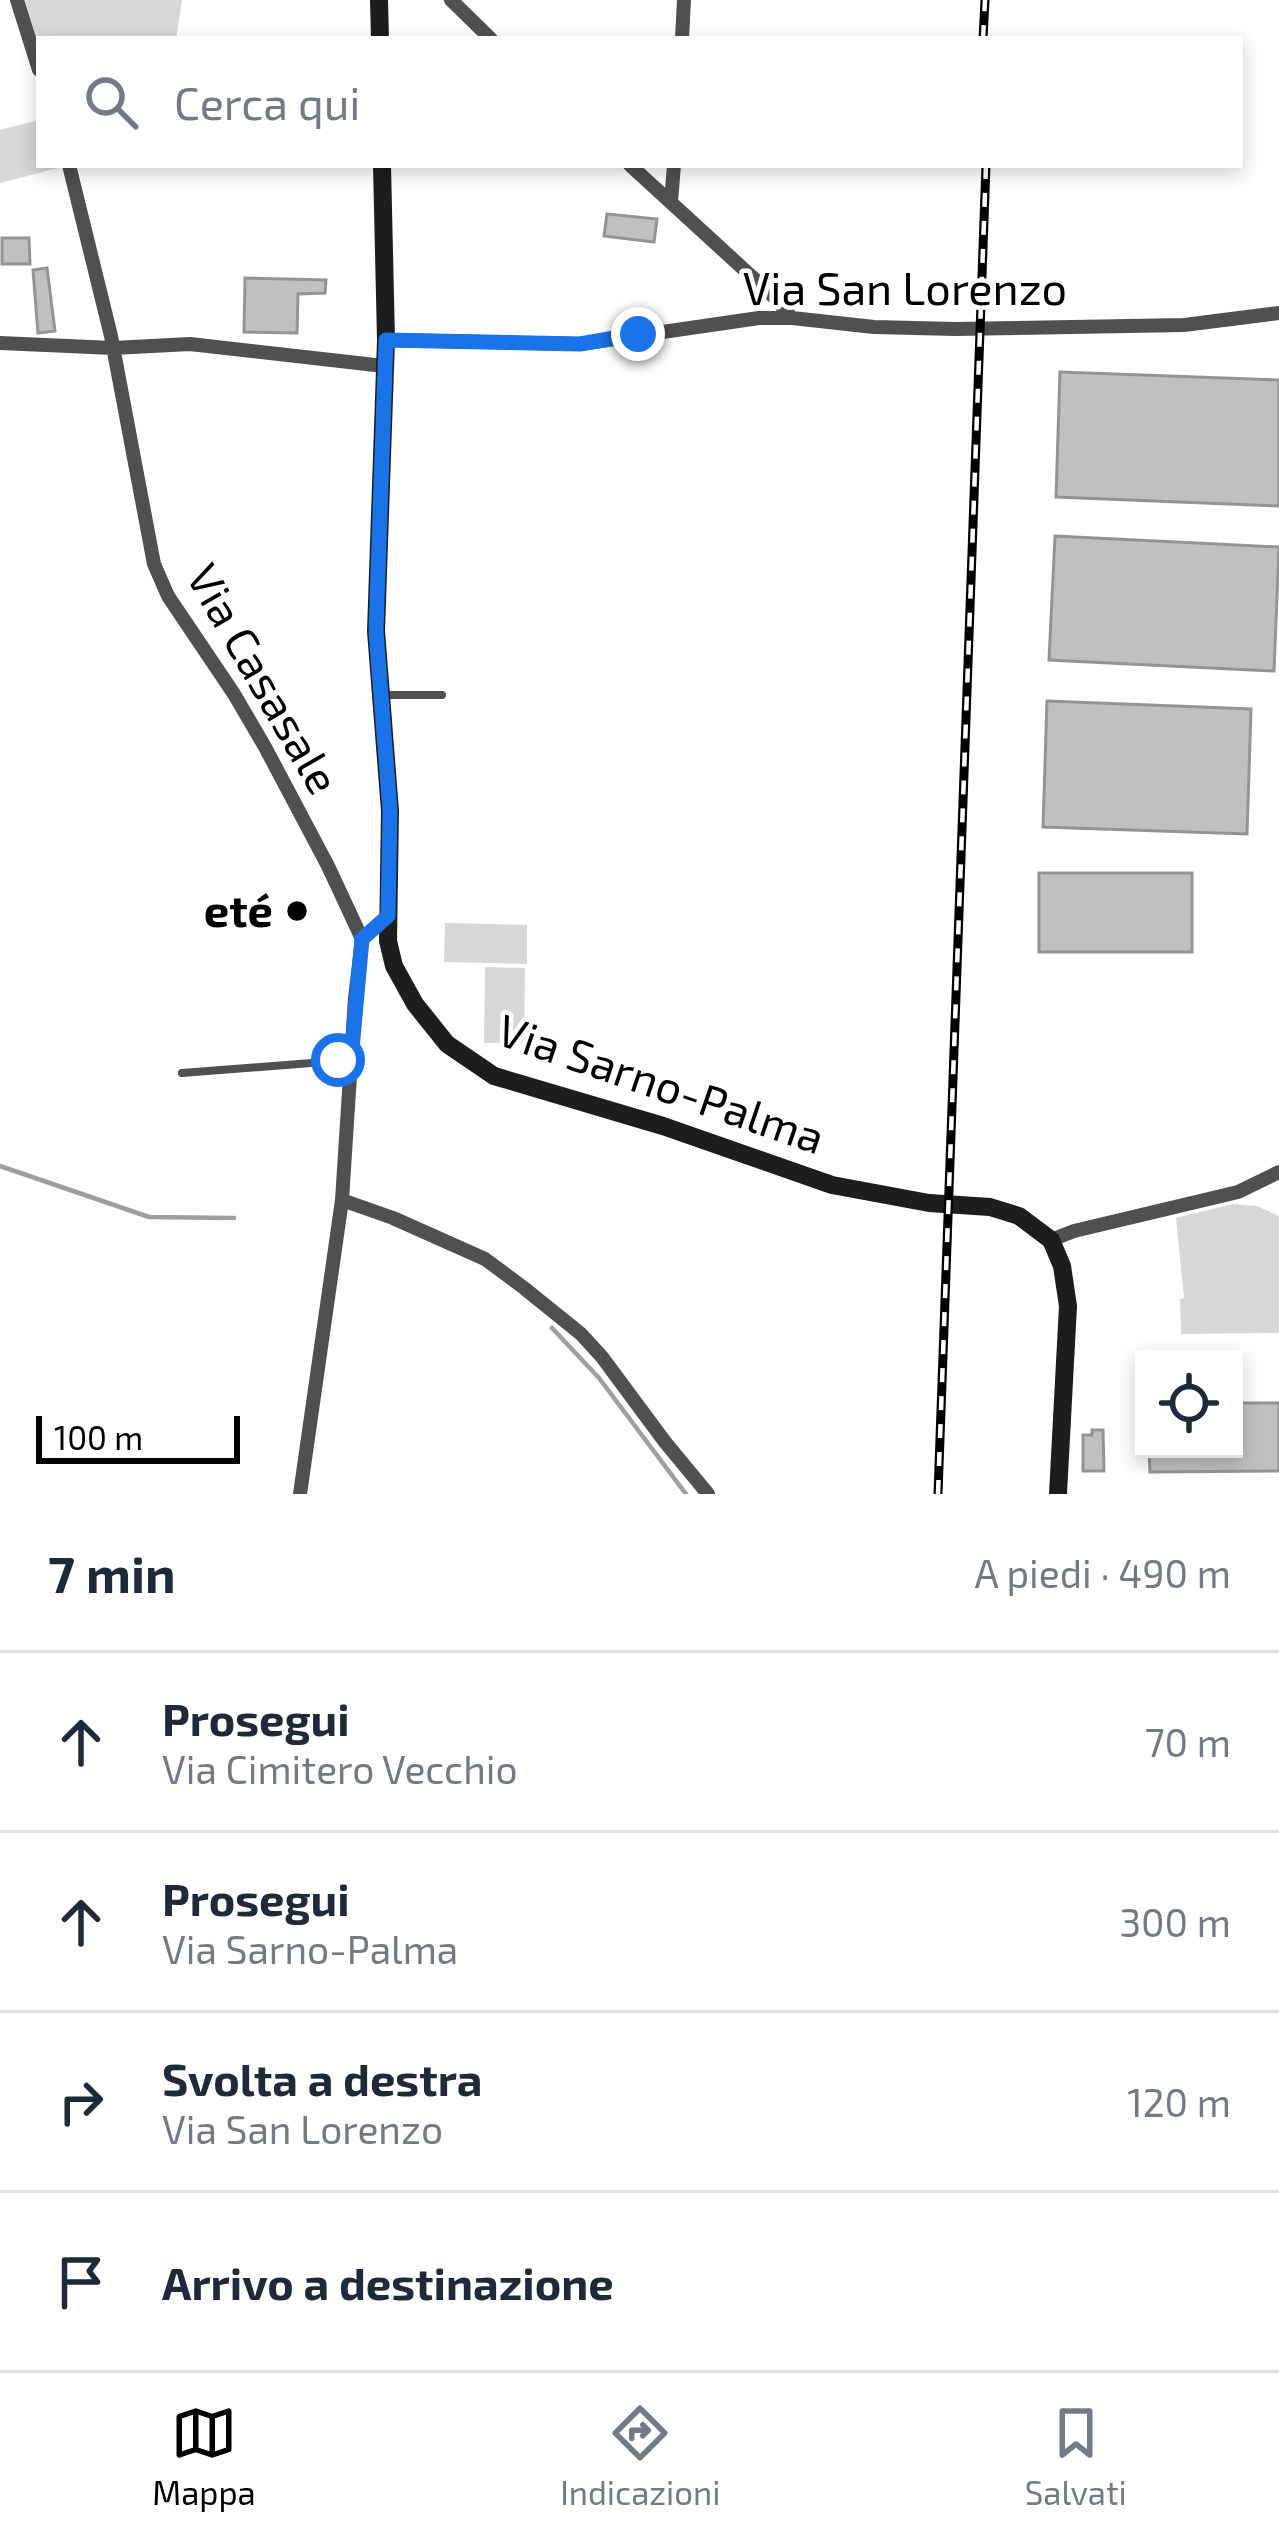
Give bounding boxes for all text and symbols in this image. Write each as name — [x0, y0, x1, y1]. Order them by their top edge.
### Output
search box — [36, 36, 1243, 168]
icon: search — [78, 69, 144, 135]
text: Cerca qui — [174, 75, 360, 129]
street label: Via San Lorenzo — [743, 260, 1067, 314]
route end — [611, 307, 665, 361]
street label: Via Casasale — [177, 554, 352, 802]
place label: eté — [204, 882, 273, 936]
marker: eté — [284, 898, 310, 924]
street label: Via Sarno-Palma — [491, 1001, 832, 1163]
route start — [311, 1033, 365, 1087]
map controls — [1135, 1350, 1243, 1458]
button: locate — [1135, 1350, 1243, 1458]
scale bar — [36, 1410, 240, 1463]
text: 100 m — [54, 1417, 143, 1457]
text: 7 min — [48, 1542, 176, 1603]
text: A piedi · 490 m — [974, 1549, 1231, 1596]
text: Prosegui — [162, 1691, 350, 1745]
icon: ahead — [48, 1709, 114, 1775]
text: 70 m — [1145, 1718, 1231, 1765]
text: Via Cimitero Vecchio — [162, 1745, 518, 1792]
text: Prosegui — [162, 1871, 350, 1925]
icon: ahead — [48, 1889, 114, 1955]
text: 300 m — [1119, 1898, 1231, 1945]
text: Via Sarno-Palma — [162, 1925, 458, 1972]
text: Svolta a destra — [162, 2051, 482, 2105]
icon: right — [48, 2069, 114, 2135]
text: 120 m — [1127, 2078, 1231, 2125]
text: Via San Lorenzo — [162, 2105, 443, 2152]
icon: arrive — [48, 2249, 114, 2315]
text: Arrivo a destinazione — [162, 2255, 614, 2309]
tab: Mappa — [152, 2400, 256, 2512]
tab: Indicazioni — [560, 2400, 720, 2512]
tab: Salvati — [1025, 2400, 1127, 2512]

